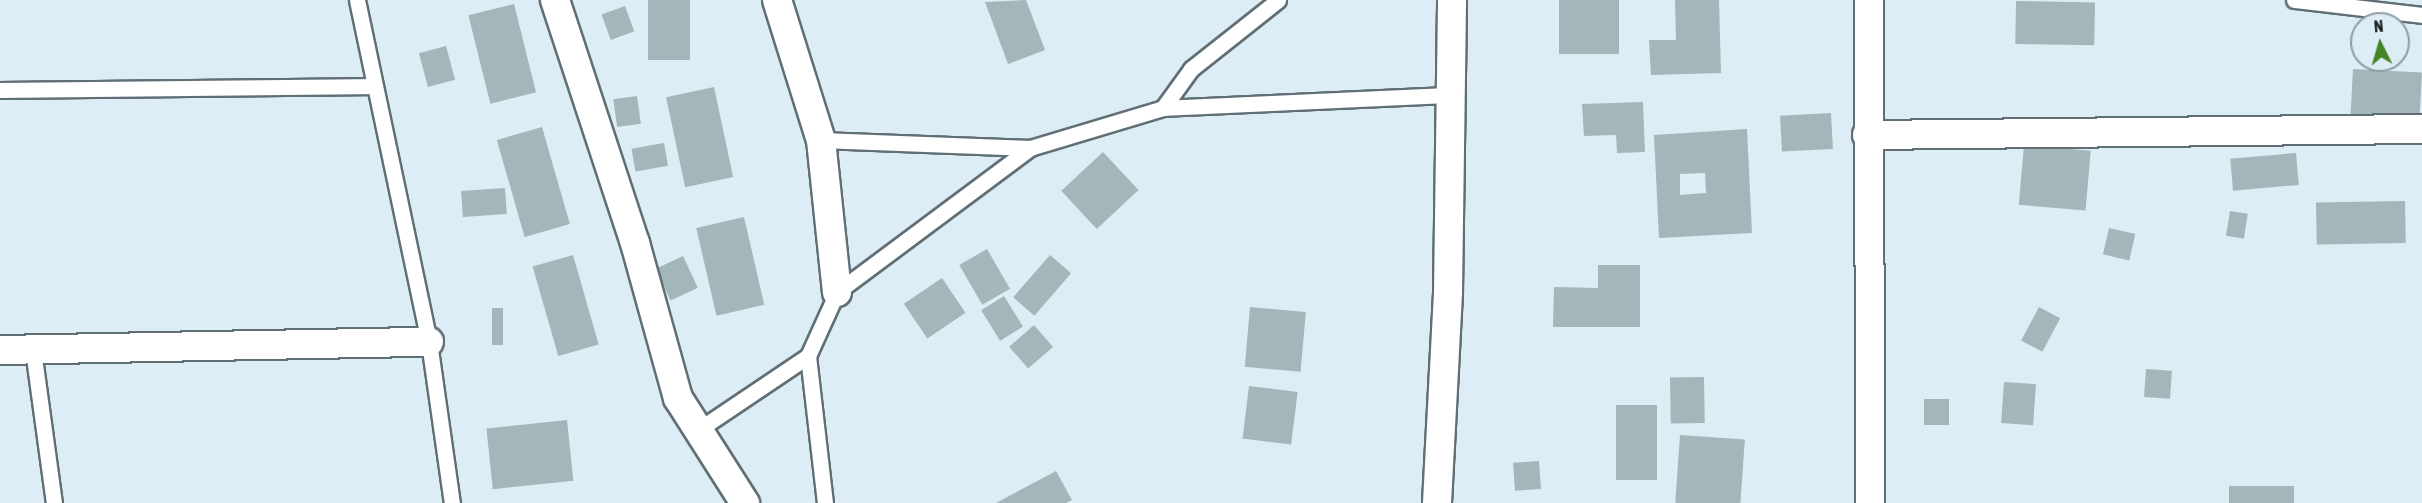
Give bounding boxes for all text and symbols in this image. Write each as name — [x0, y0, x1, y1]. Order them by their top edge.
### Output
north arrow — [2350, 12, 2410, 72]
text: N — [2373, 17, 2384, 35]

